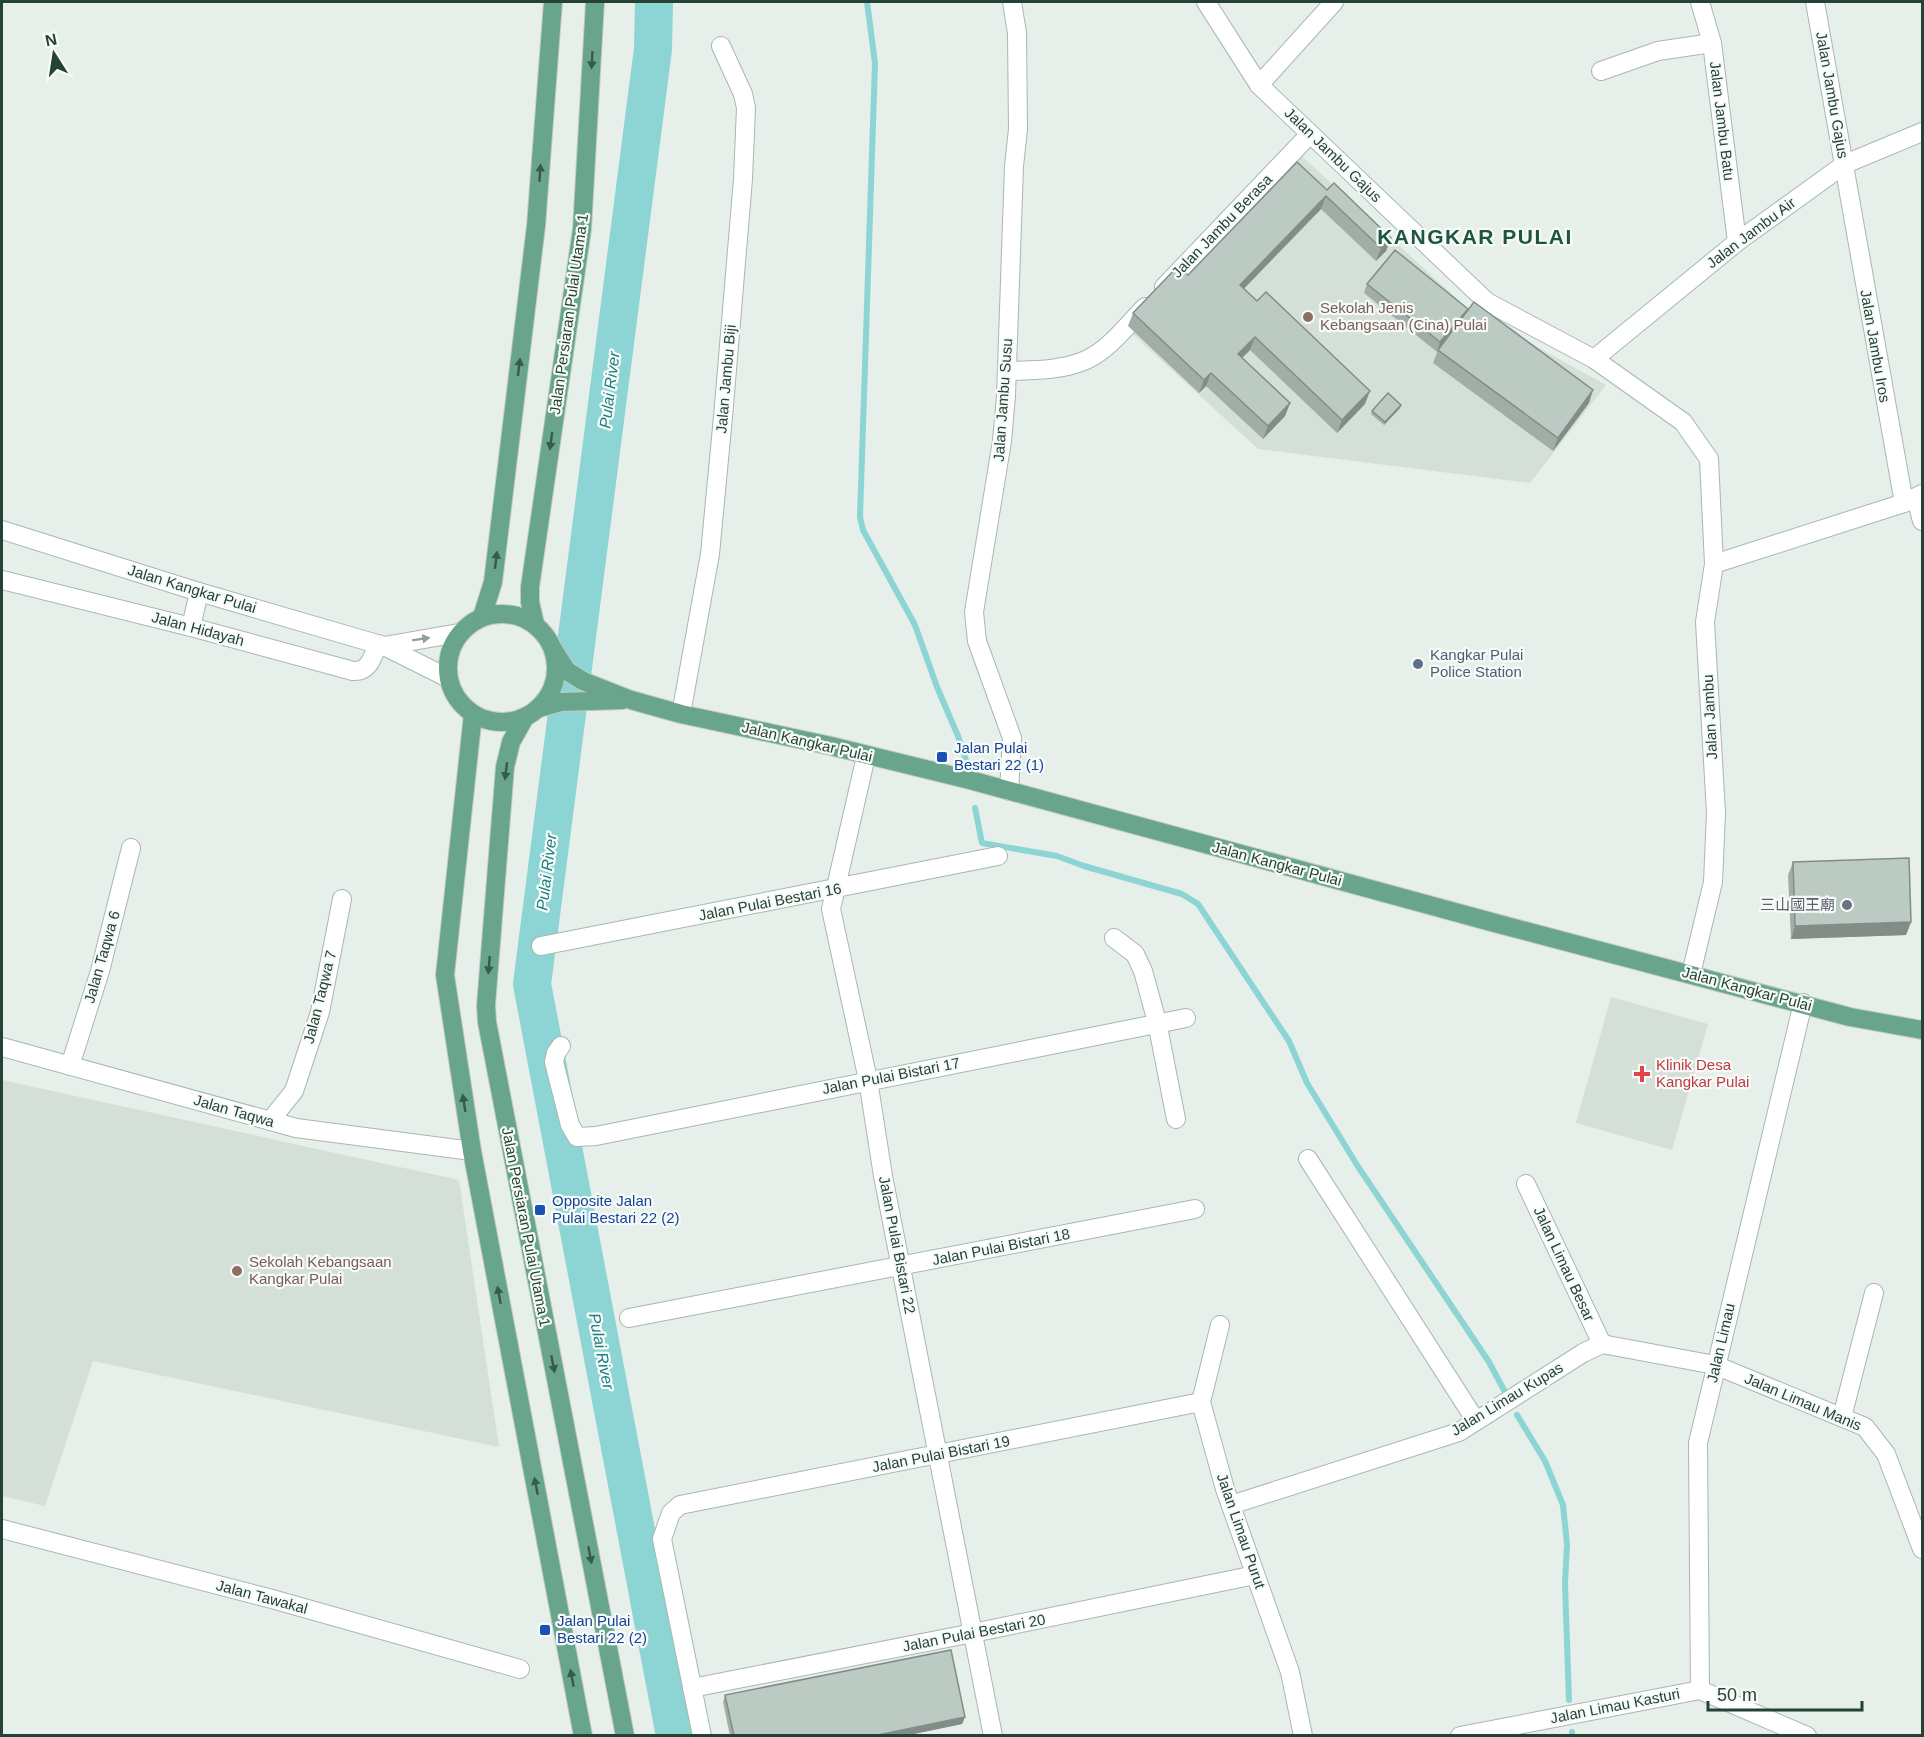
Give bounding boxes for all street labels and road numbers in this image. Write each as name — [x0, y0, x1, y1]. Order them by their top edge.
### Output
street label: Jalan Jambu Gajus — [1813, 30, 1852, 160]
street label: Jalan Jambu Batu — [1707, 60, 1738, 182]
street label: Jalan Jambu Gajus — [1281, 104, 1385, 205]
street label: Jalan Jambu Berasa — [1168, 170, 1276, 281]
street label: Jalan Jambu Air — [1703, 194, 1798, 272]
street label: Jalan Persiaran Pulai Utama 1 — [546, 212, 591, 415]
street label: Jalan Jambu Iros — [1857, 288, 1894, 404]
street label: Jalan Jambu Biji — [712, 324, 739, 434]
street label: Jalan Jambu Susu — [990, 338, 1015, 462]
street label: Jalan Kangkar Pulai — [126, 561, 258, 616]
street label: Jalan Hidayah — [150, 608, 246, 649]
street label: Jalan Jambu — [1699, 674, 1720, 760]
street label: Jalan Kangkar Pulai — [740, 718, 874, 765]
street label: Jalan Kangkar Pulai — [1210, 838, 1344, 889]
street label: Jalan Pulai Bestari 16 — [697, 879, 843, 924]
street label: Jalan Taqwa 6 — [80, 909, 123, 1005]
street label: Jalan Taqwa 7 — [300, 948, 339, 1045]
street label: Jalan Kangkar Pulai — [1680, 963, 1814, 1014]
street label: Jalan Pulai Bistari 17 — [821, 1054, 961, 1097]
street label: Jalan Taqwa — [192, 1091, 277, 1130]
street label: Jalan Persiaran Pulai Utama 1 — [499, 1126, 554, 1328]
street label: Jalan Pulai Bistari 22 — [876, 1175, 919, 1315]
street label: Jalan Limau Besar — [1530, 1204, 1598, 1324]
street label: Jalan Pulai Bistari 18 — [931, 1225, 1071, 1268]
street label: Jalan Limau — [1703, 1302, 1738, 1384]
street label: Jalan Limau Kupas — [1448, 1358, 1566, 1439]
street label: Jalan Limau Manis — [1742, 1369, 1864, 1434]
street label: Jalan Pulai Bistari 19 — [871, 1432, 1011, 1475]
street label: Jalan Limau Purut — [1214, 1471, 1269, 1592]
street label: Jalan Tawakal — [215, 1576, 310, 1617]
street label: Jalan Pulai Bestari 20 — [901, 1610, 1047, 1655]
street label: Jalan Limau Kasturi — [1549, 1685, 1681, 1726]

